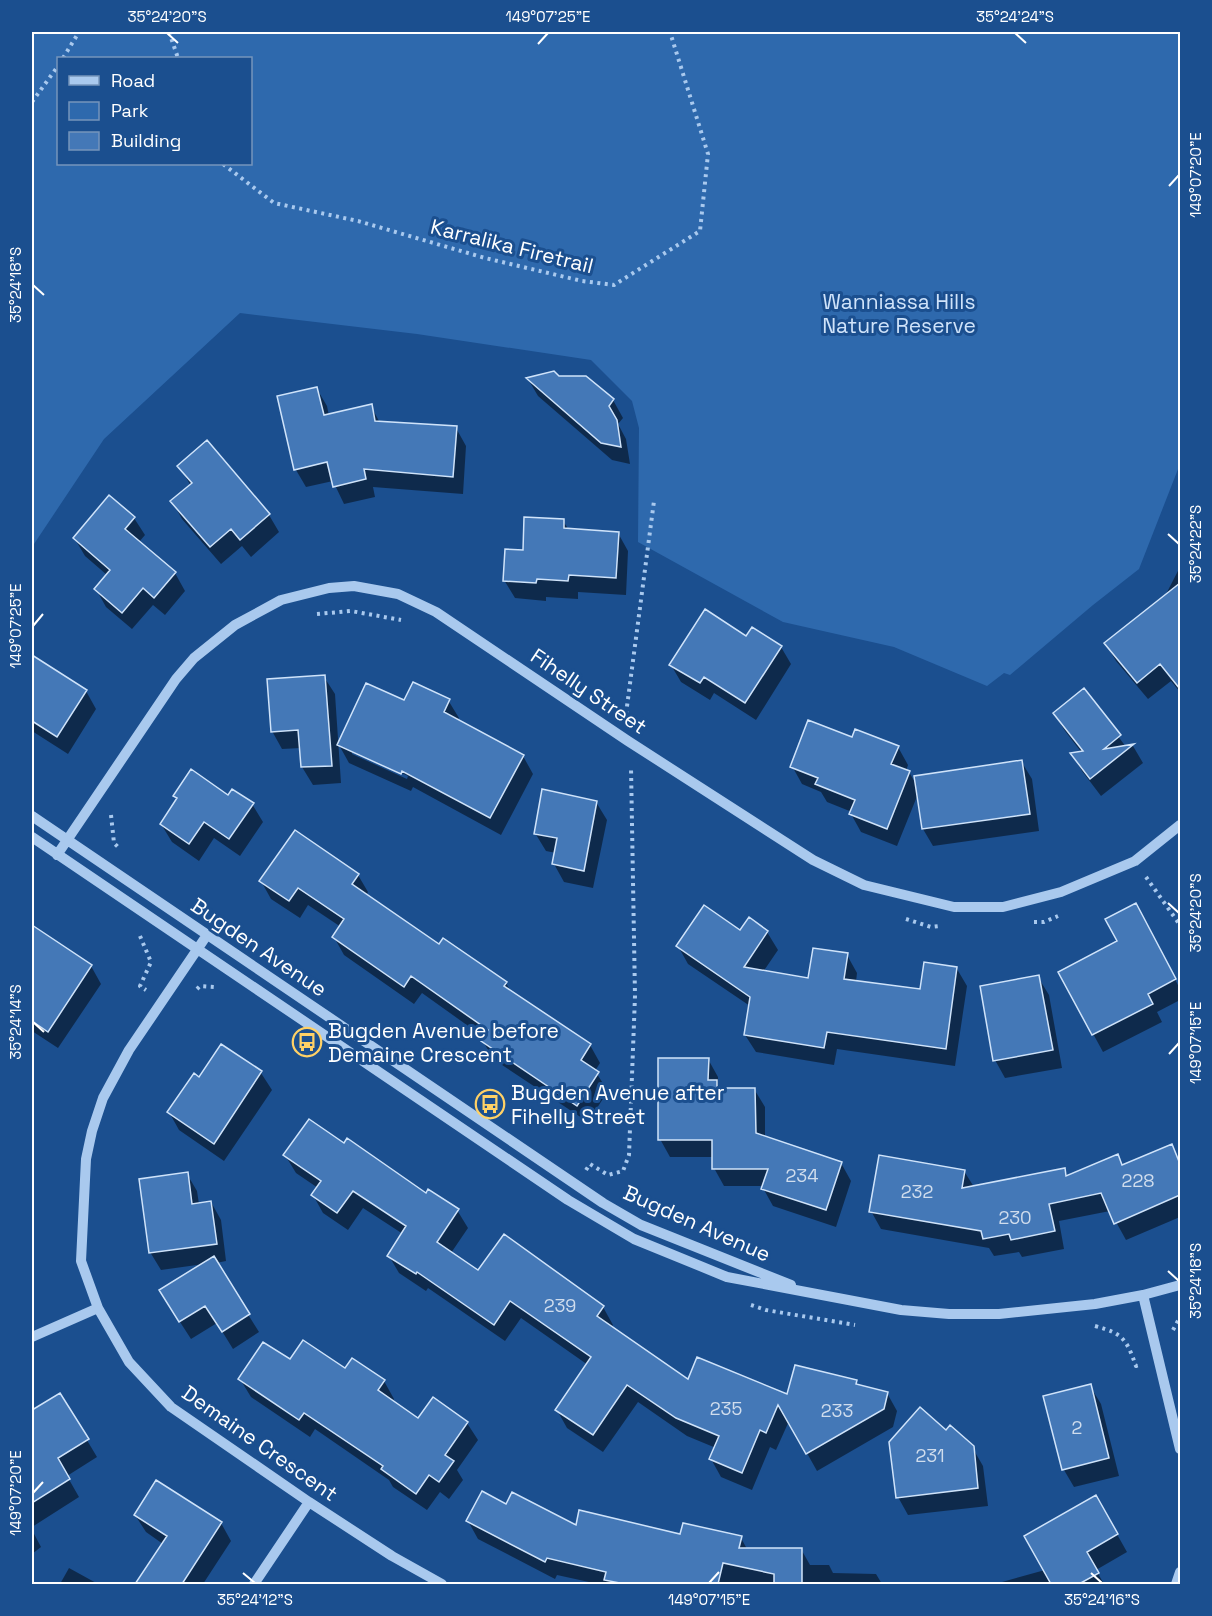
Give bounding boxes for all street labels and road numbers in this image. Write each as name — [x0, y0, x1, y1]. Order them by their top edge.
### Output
street label: Karralika Firetrail — [428, 213, 596, 279]
street label: Fihelly Street — [526, 642, 652, 740]
street label: Bugden Avenue — [186, 892, 332, 1002]
street label: Bugden Avenue — [619, 1178, 775, 1268]
street label: Demaine Crescent — [177, 1379, 343, 1507]

